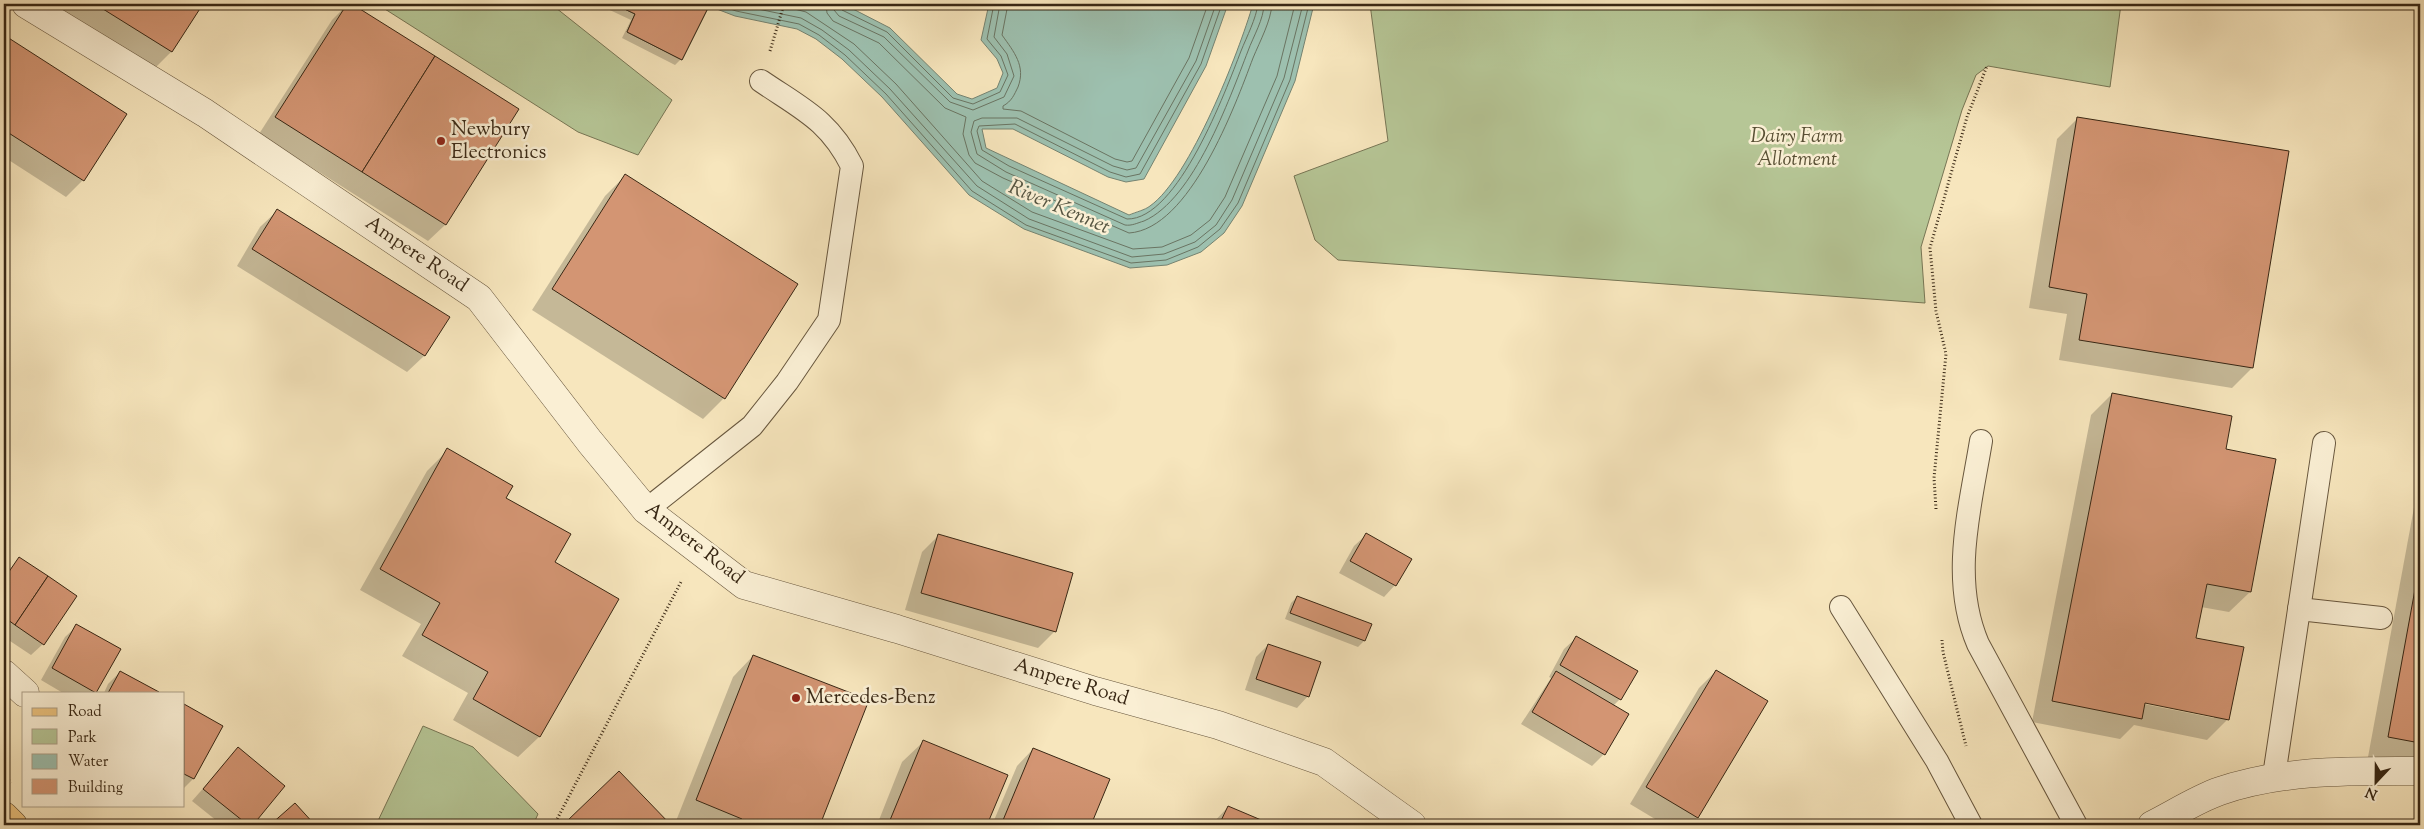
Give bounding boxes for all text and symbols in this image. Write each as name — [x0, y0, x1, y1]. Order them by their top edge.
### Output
place label: Newbury Electronics — [451, 116, 546, 168]
park label: Dairy Farm Allotment — [1750, 123, 1844, 175]
marker: Newbury Electronics — [435, 135, 447, 147]
water label: River Kennet — [1004, 173, 1114, 243]
street label: Ampere Road — [359, 210, 473, 300]
street label: Ampere Road — [638, 496, 750, 592]
street label: Ampere Road — [1010, 652, 1132, 714]
place label: Mercedes-Benz — [806, 684, 936, 713]
legend — [22, 692, 185, 806]
marker: Mercedes-Benz — [790, 692, 802, 704]
text: Road — [68, 702, 102, 723]
text: Park — [68, 728, 97, 749]
text: Water — [68, 752, 109, 773]
north arrow — [2352, 756, 2402, 806]
text: Building — [68, 778, 123, 799]
text: N — [2363, 781, 2381, 804]

